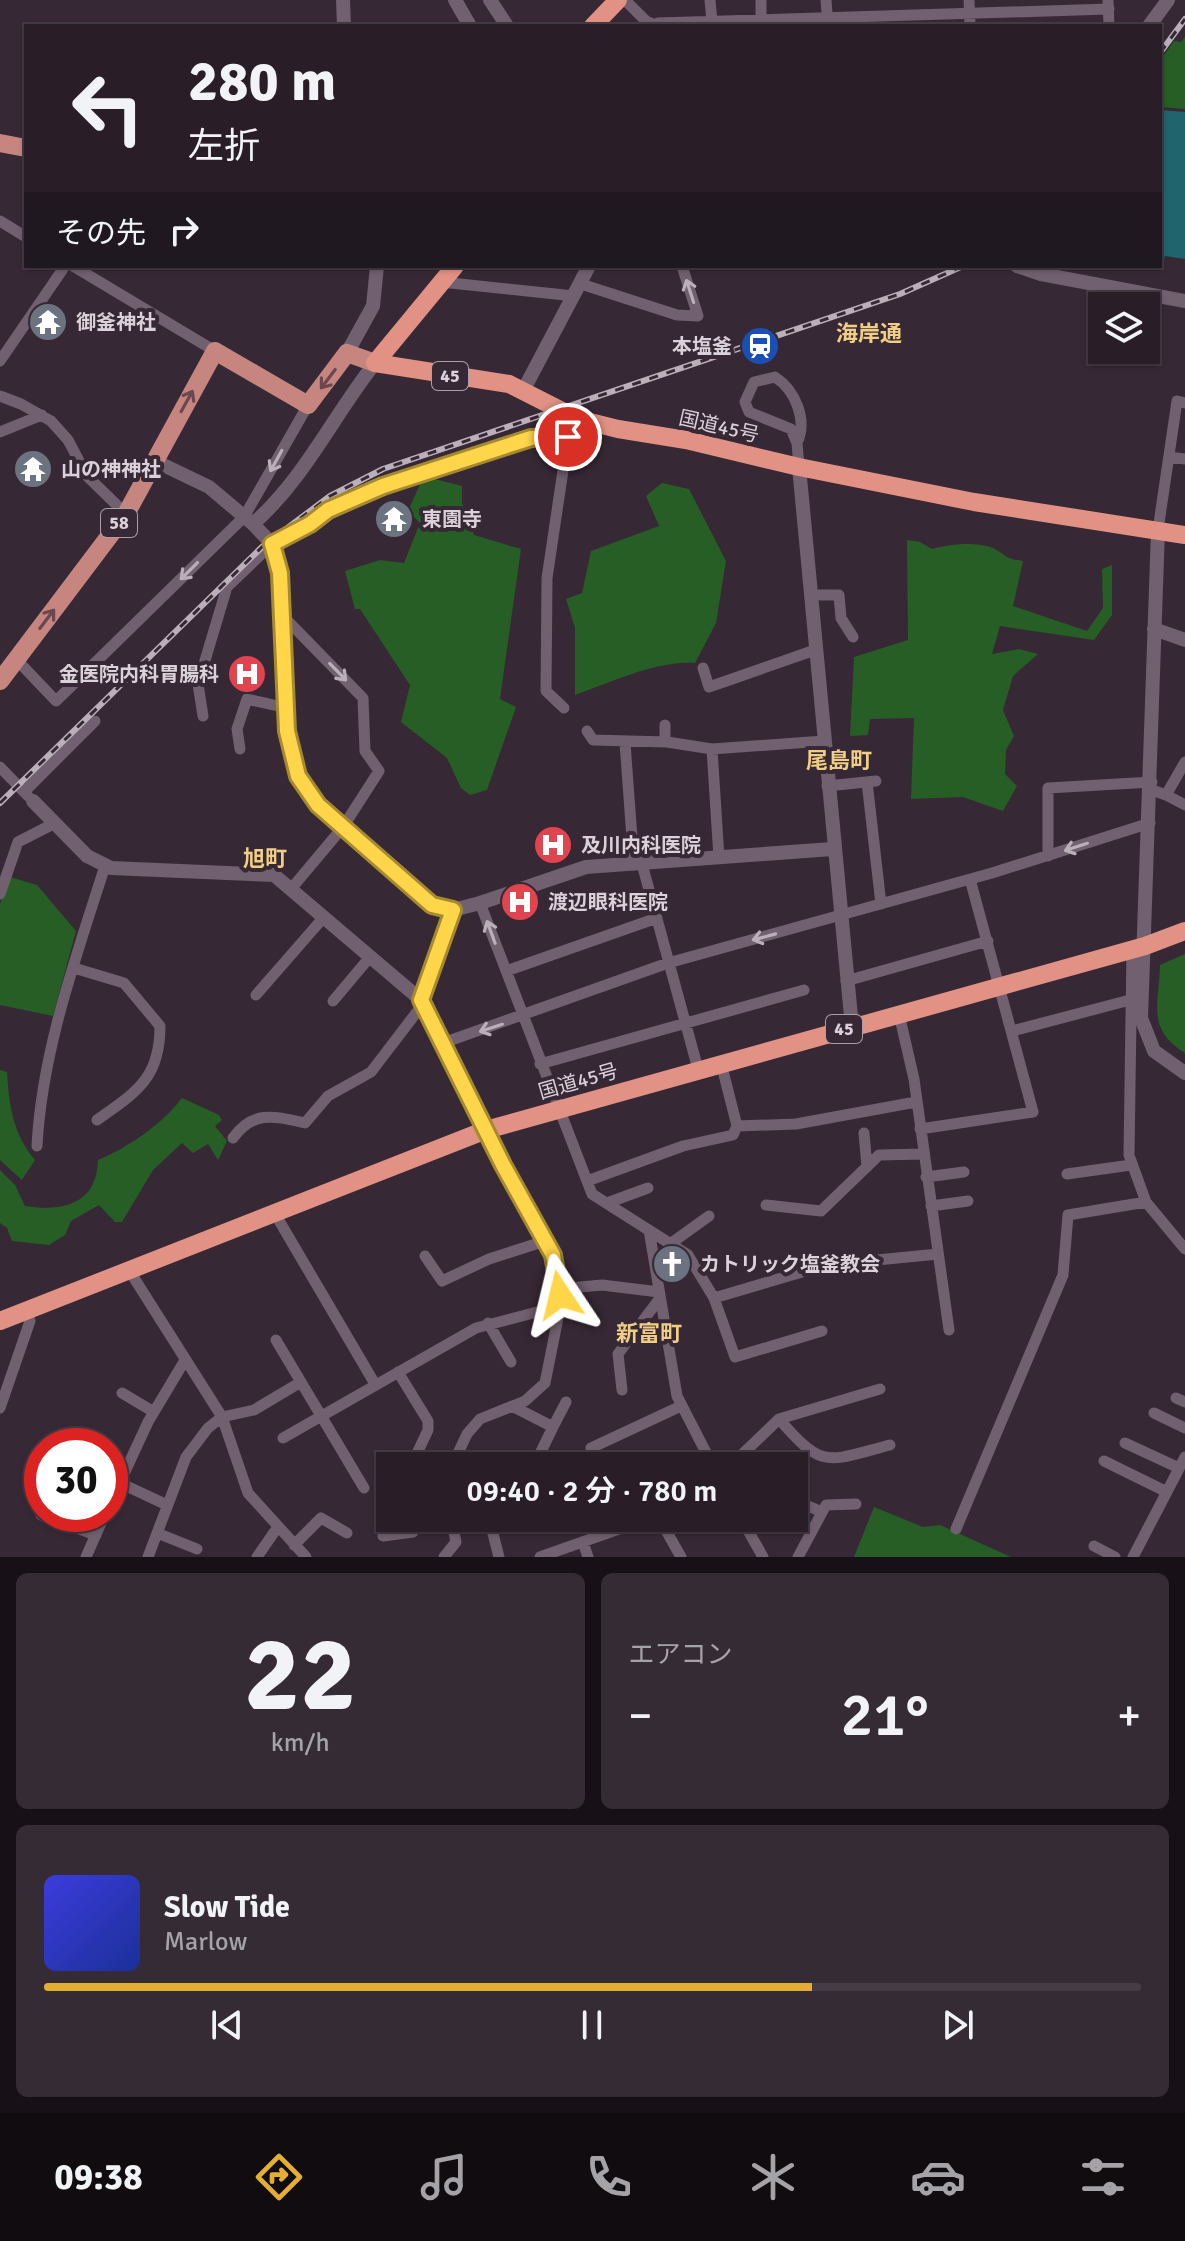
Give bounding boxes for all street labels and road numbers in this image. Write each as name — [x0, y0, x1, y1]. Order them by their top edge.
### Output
road number: 45 — [432, 362, 468, 390]
street label: 国道45号 — [676, 405, 761, 448]
road number: 58 — [101, 509, 137, 537]
road number: 45 — [826, 1015, 862, 1043]
street label: 国道45号 — [535, 1058, 621, 1105]

